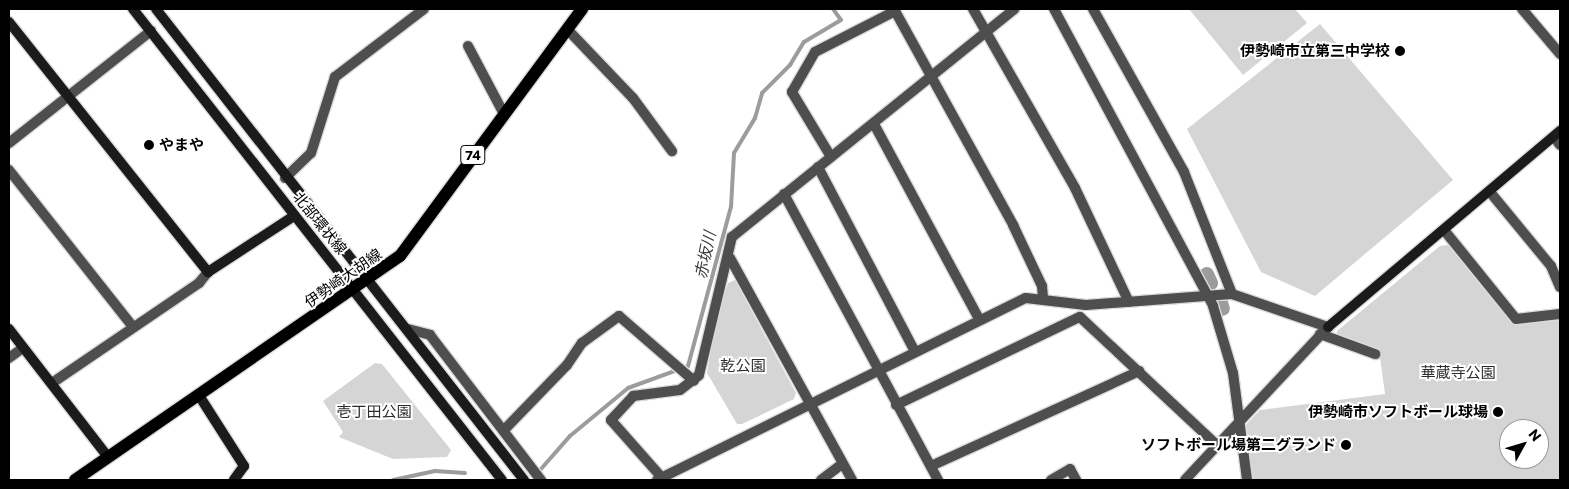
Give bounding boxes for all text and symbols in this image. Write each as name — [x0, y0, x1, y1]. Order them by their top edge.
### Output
place label: 伊勢崎市立第三中学校 — [1240, 42, 1390, 60]
marker: 伊勢崎市立第三中学校 — [1394, 45, 1406, 57]
place label: やまや — [159, 136, 204, 154]
marker: やまや — [143, 139, 155, 151]
road number: 74 — [459, 144, 487, 166]
street label: 北部環状線 — [289, 188, 351, 258]
water label: 赤坂川 — [691, 230, 719, 280]
street label: 伊勢崎大胡線 — [301, 245, 385, 311]
park label: 乾公園 — [721, 357, 765, 375]
park label: 華蔵寺公園 — [1421, 364, 1495, 382]
park label: 壱丁田公園 — [337, 403, 411, 421]
place label: 伊勢崎市ソフトボール球場 — [1308, 403, 1488, 421]
marker: 伊勢崎市ソフトボール球場 — [1492, 406, 1504, 418]
north arrow — [1499, 419, 1549, 469]
text: N — [1525, 425, 1545, 444]
place label: ソフトボール場第二グランド — [1141, 436, 1336, 454]
marker: ソフトボール場第二グランド — [1340, 439, 1352, 451]

